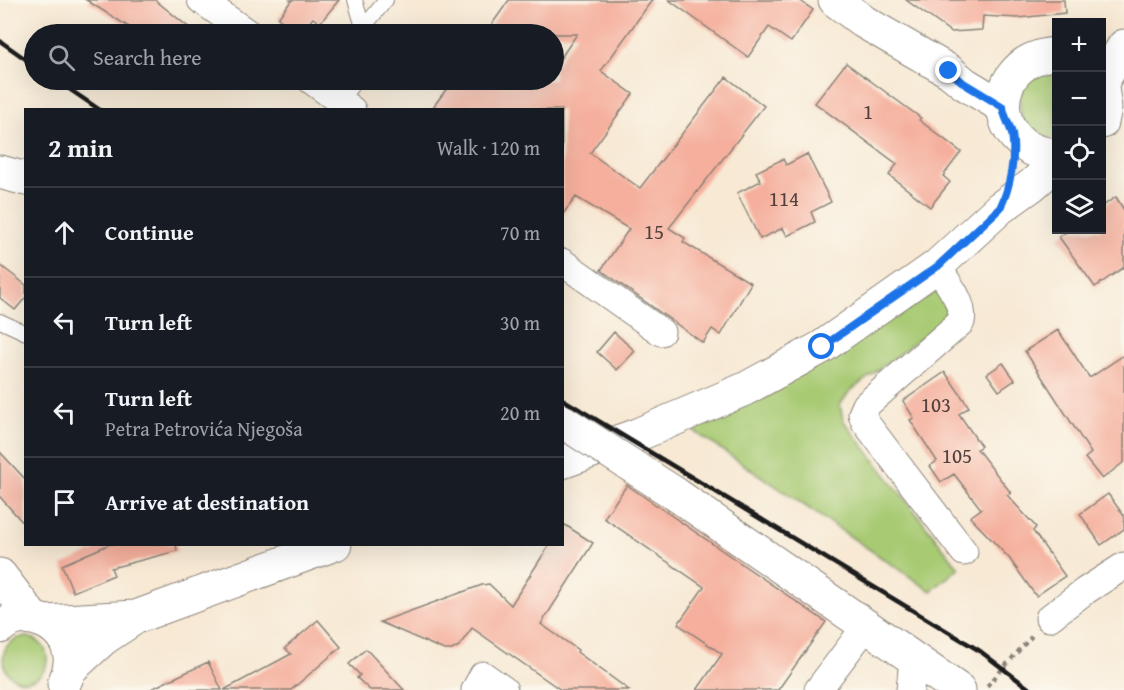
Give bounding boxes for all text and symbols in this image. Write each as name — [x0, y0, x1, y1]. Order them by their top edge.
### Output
map controls — [1052, 18, 1106, 234]
button: + — [1052, 18, 1106, 72]
search box — [24, 24, 564, 90]
icon: search — [45, 41, 78, 74]
text: Search here — [93, 41, 202, 73]
route end — [935, 57, 961, 83]
button: − — [1052, 72, 1106, 126]
house number: 1 — [863, 96, 873, 127]
button: locate — [1052, 126, 1106, 180]
text: 2 min — [48, 128, 113, 167]
text: Walk · 120 m — [437, 133, 540, 162]
button: layers — [1052, 180, 1106, 234]
house number: 114 — [769, 183, 799, 214]
icon: ahead — [48, 216, 81, 249]
text: Continue — [105, 216, 194, 248]
house number: 15 — [644, 216, 664, 247]
text: 70 m — [500, 218, 540, 247]
icon: left — [48, 306, 81, 339]
text: Turn left — [105, 306, 192, 338]
text: 30 m — [500, 308, 540, 337]
route start — [808, 333, 834, 359]
text: Turn left — [105, 382, 192, 414]
house number: 103 — [921, 389, 951, 420]
icon: left — [48, 396, 81, 429]
text: 20 m — [500, 398, 540, 427]
text: Petra Petrovića Njegoša — [105, 414, 303, 443]
house number: 105 — [942, 440, 972, 471]
icon: arrive — [48, 486, 81, 519]
text: Arrive at destination — [105, 486, 309, 518]

